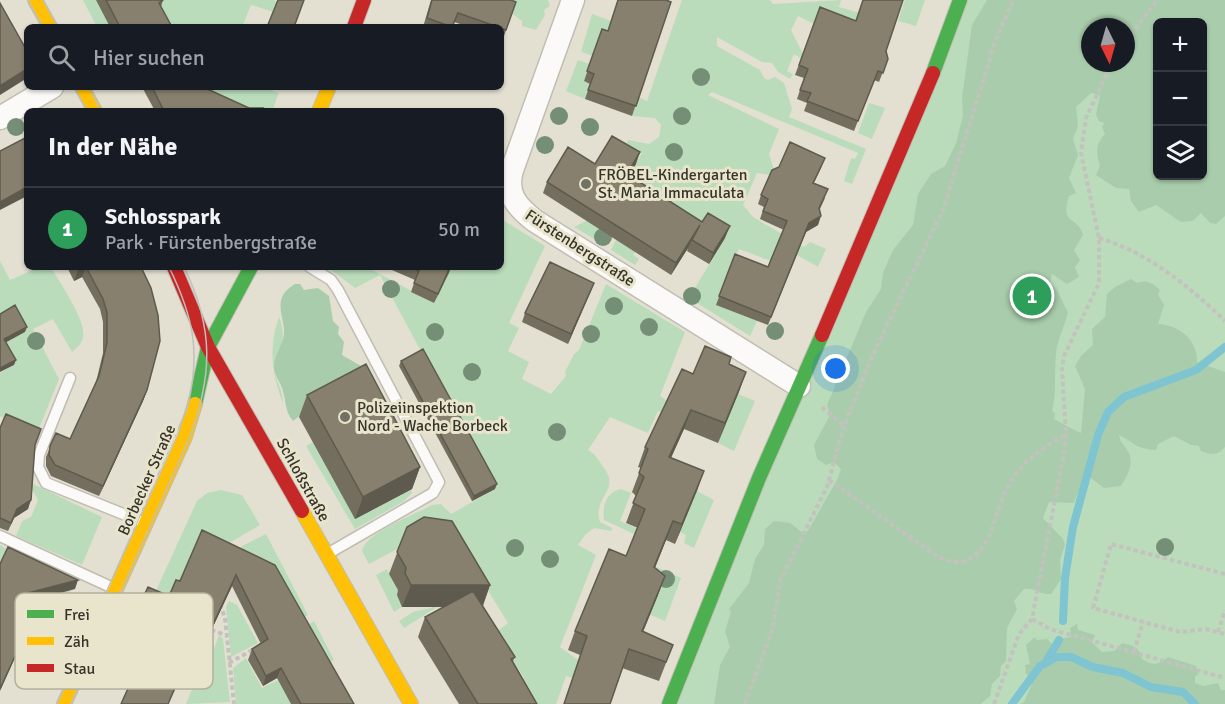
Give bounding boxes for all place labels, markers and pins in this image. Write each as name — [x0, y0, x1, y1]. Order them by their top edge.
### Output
place label: FRÖBEL-Kindergarten St. Maria Immaculata — [598, 165, 748, 203]
marker: FRÖBEL-Kindergarten St. Maria Immaculata — [579, 177, 593, 191]
pin: 1 — [1012, 274, 1052, 318]
place label: Polizeiinspektion Nord - Wache Borbeck — [357, 398, 508, 436]
marker: Polizeiinspektion Nord - Wache Borbeck — [338, 410, 352, 424]

